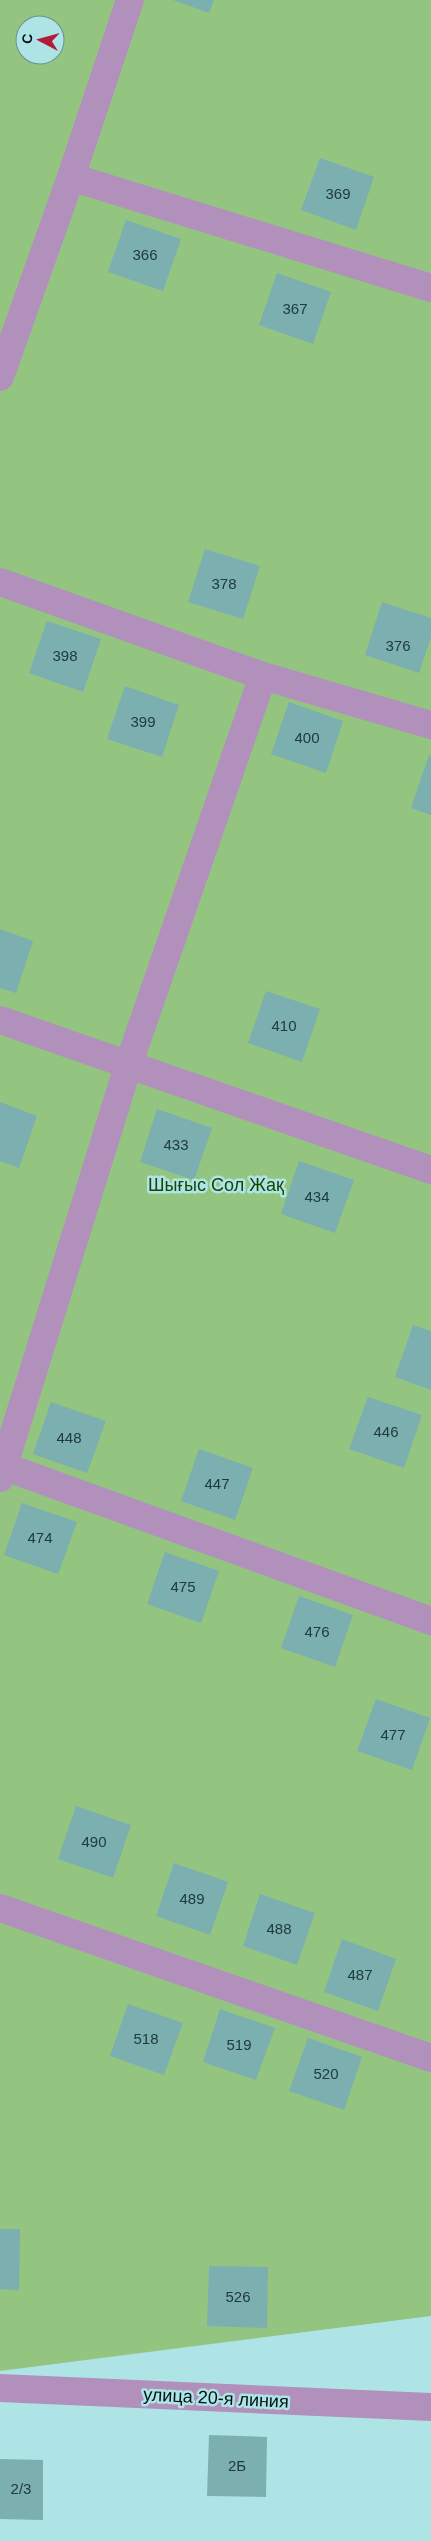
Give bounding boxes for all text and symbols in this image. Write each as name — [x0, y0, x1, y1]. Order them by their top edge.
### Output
north arrow — [15, 15, 65, 65]
text: С — [19, 33, 36, 45]
house number: 369 — [325, 185, 351, 202]
house number: 366 — [132, 246, 158, 263]
house number: 367 — [282, 300, 308, 317]
house number: 378 — [211, 575, 237, 592]
house number: 376 — [385, 637, 411, 654]
house number: 398 — [52, 647, 78, 664]
house number: 399 — [130, 713, 156, 730]
house number: 400 — [294, 729, 320, 746]
house number: 410 — [271, 1017, 297, 1034]
house number: 433 — [163, 1136, 189, 1153]
park label: Шығыс Сол Жақ — [148, 1175, 284, 1195]
house number: 434 — [304, 1188, 330, 1205]
house number: 446 — [373, 1423, 399, 1440]
house number: 448 — [56, 1429, 82, 1446]
house number: 447 — [204, 1475, 230, 1492]
house number: 474 — [27, 1529, 53, 1546]
house number: 475 — [170, 1578, 196, 1595]
house number: 476 — [304, 1623, 330, 1640]
house number: 477 — [380, 1726, 406, 1743]
house number: 490 — [81, 1833, 107, 1850]
house number: 489 — [179, 1890, 205, 1907]
house number: 488 — [266, 1920, 292, 1937]
house number: 487 — [347, 1966, 373, 1983]
house number: 518 — [133, 2030, 159, 2047]
house number: 519 — [226, 2036, 252, 2053]
house number: 520 — [313, 2065, 339, 2082]
house number: 526 — [225, 2288, 251, 2305]
street label: улица 20-я линия — [143, 2384, 289, 2412]
house number: 2Б — [228, 2457, 246, 2474]
house number: 2/3 — [11, 2480, 31, 2497]

